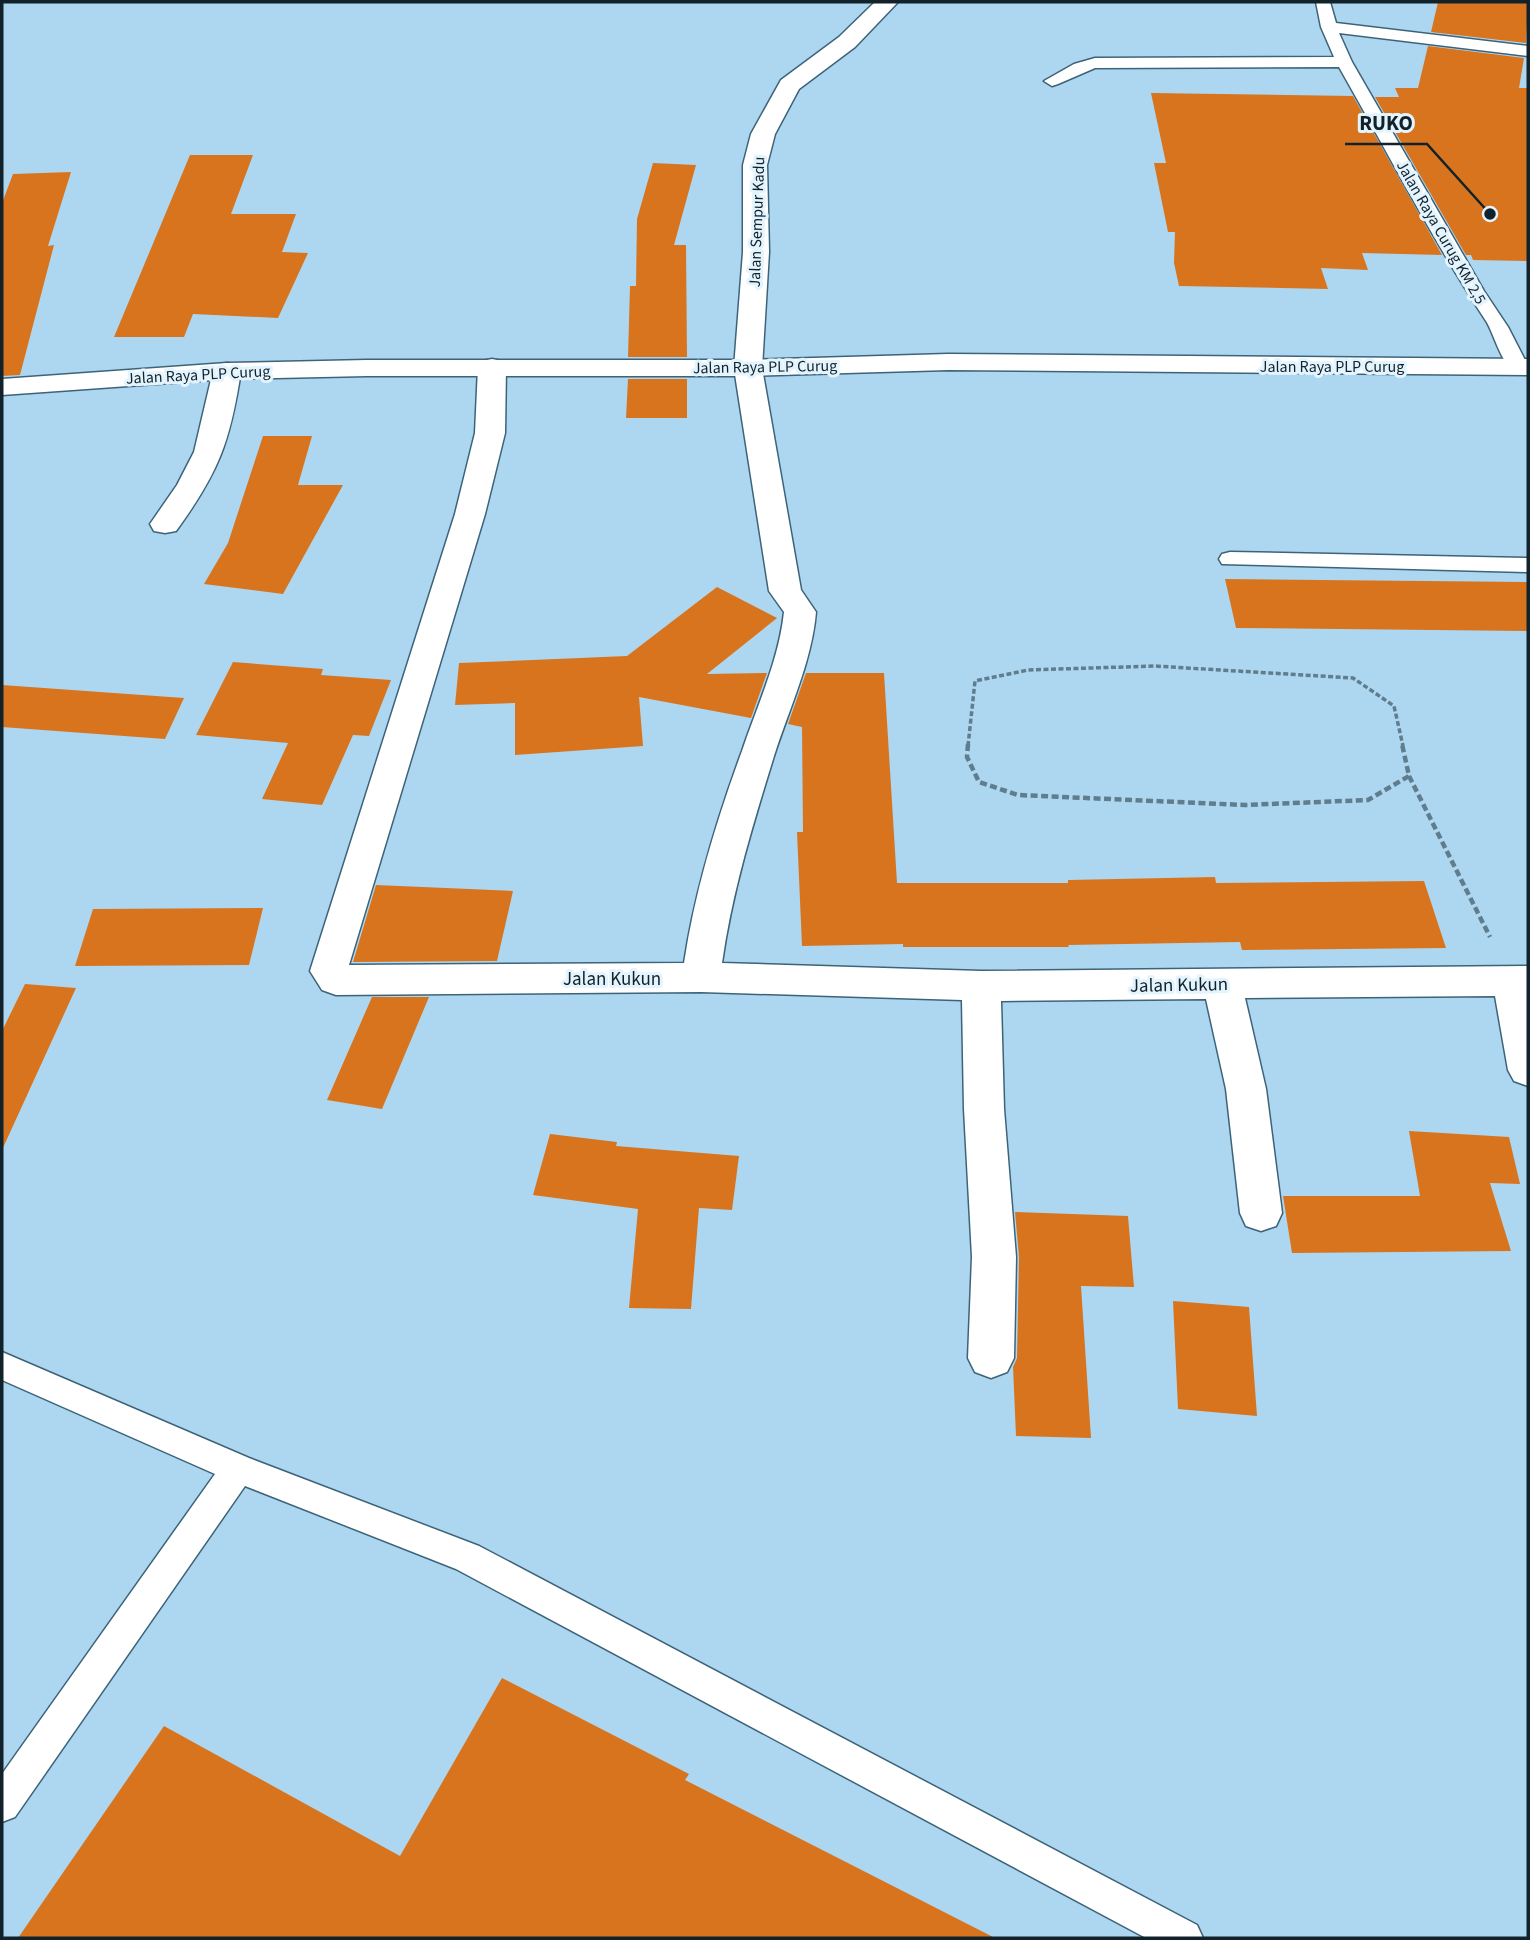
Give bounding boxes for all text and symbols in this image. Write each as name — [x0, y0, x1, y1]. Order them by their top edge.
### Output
callout: RUKO — [1345, 102, 1427, 144]
text: RUKO — [1359, 108, 1413, 138]
street label: Jalan Sempur Kadu — [744, 156, 770, 288]
street label: Jalan Raya Curug KM 2,5 — [1391, 157, 1491, 308]
street label: Jalan Raya PLP Curug — [693, 355, 837, 379]
street label: Jalan Raya PLP Curug — [1260, 356, 1404, 378]
street label: Jalan Raya PLP Curug — [125, 360, 271, 390]
street label: Jalan Kukun — [563, 966, 661, 993]
street label: Jalan Kukun — [1130, 971, 1228, 1000]

